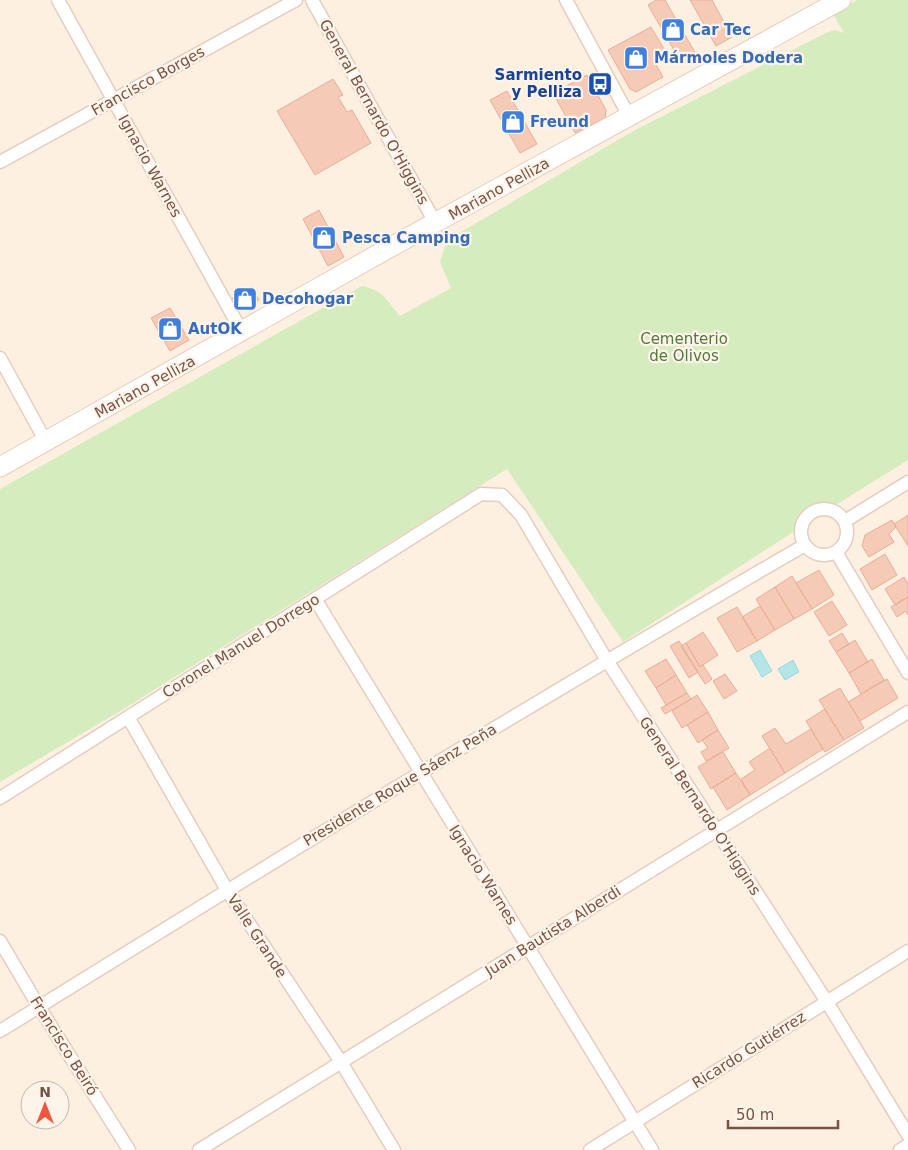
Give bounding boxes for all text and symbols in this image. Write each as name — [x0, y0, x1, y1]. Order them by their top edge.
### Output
street label: General Bernardo O'Higgins — [315, 16, 433, 208]
shop icon: Car Tec — [660, 17, 686, 43]
place label: Car Tec — [690, 21, 751, 39]
street label: Francisco Borges — [88, 42, 208, 120]
shop icon: Mármoles Dodera — [623, 45, 649, 71]
place label: Mármoles Dodera — [654, 49, 803, 67]
place label: Sarmiento y Pelliza — [495, 66, 582, 101]
bus stop icon: Sarmiento y Pelliza — [587, 71, 613, 97]
shop icon: Freund — [500, 109, 526, 135]
street label: Ignacio Warnes — [114, 112, 186, 221]
place label: Freund — [530, 113, 589, 131]
street label: Mariano Pelliza — [445, 154, 553, 224]
shop icon: Pesca Camping — [311, 225, 337, 251]
place label: Pesca Camping — [342, 229, 470, 247]
shop icon: Decohogar — [232, 286, 258, 312]
place label: Decohogar — [262, 290, 354, 308]
shop icon: AutOK — [157, 316, 183, 342]
place label: AutOK — [188, 320, 243, 338]
park label: Cementerio de Olivos — [640, 330, 728, 365]
street label: Mariano Pelliza — [91, 352, 199, 422]
street label: Coronel Manuel Dorrego — [159, 590, 323, 702]
street label: General Bernardo O'Higgins — [635, 713, 765, 899]
street label: Presidente Roque Sáenz Peña — [300, 720, 500, 850]
street label: Ignacio Warnes — [445, 822, 521, 928]
street label: Juan Bautista Alberdi — [481, 882, 624, 981]
street label: Valle Grande — [223, 891, 291, 981]
street label: Francisco Beiró — [26, 993, 102, 1099]
street label: Ricardo Gutiérrez — [689, 1008, 809, 1092]
north arrow — [20, 1080, 70, 1130]
text: N — [39, 1084, 51, 1100]
scale bar — [728, 1098, 838, 1130]
text: 50 m — [736, 1106, 774, 1124]

